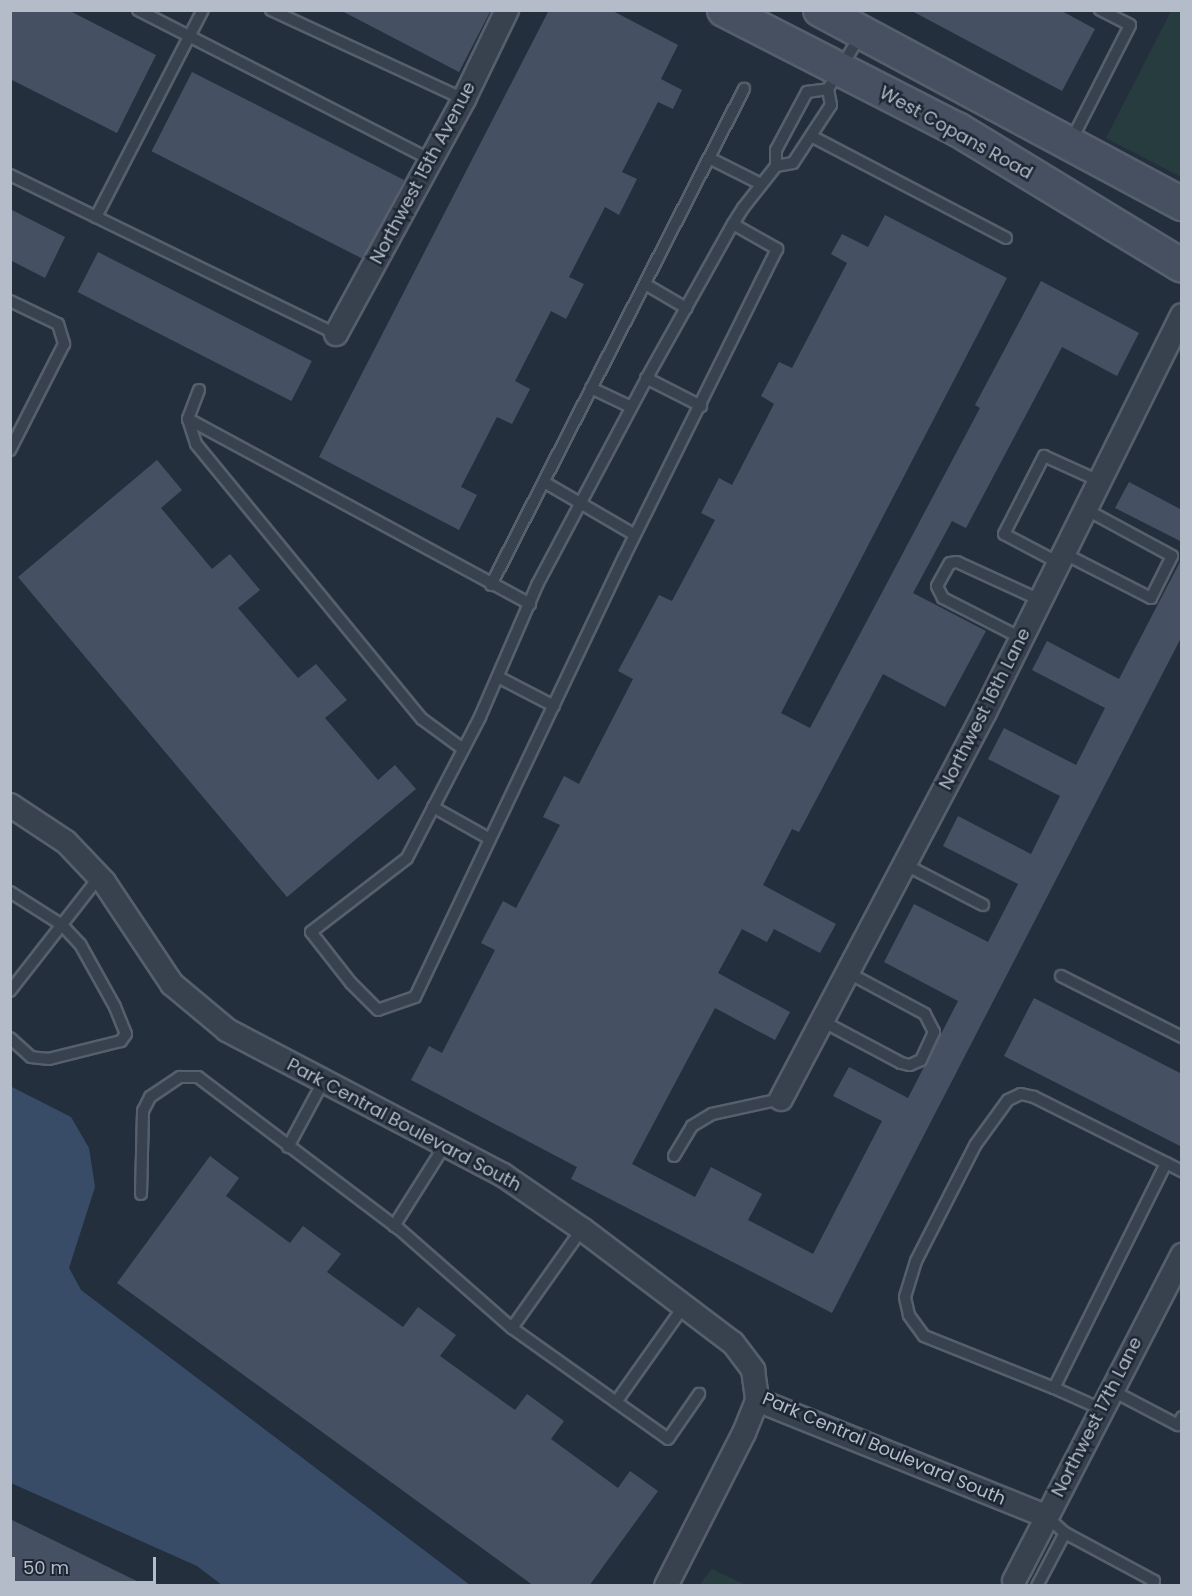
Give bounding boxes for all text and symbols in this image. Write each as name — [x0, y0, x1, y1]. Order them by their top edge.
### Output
street label: Northwest 15th Avenue — [366, 78, 480, 268]
street label: West Copans Road — [876, 82, 1036, 184]
street label: Northwest 16th Lane — [935, 625, 1035, 793]
street label: Park Central Boulevard South — [283, 1054, 525, 1196]
street label: Northwest 17th Lane — [1047, 1333, 1147, 1501]
street label: Park Central Boulevard South — [759, 1388, 1009, 1510]
scale bar — [15, 1545, 159, 1583]
text: 50 m — [23, 1555, 69, 1580]

